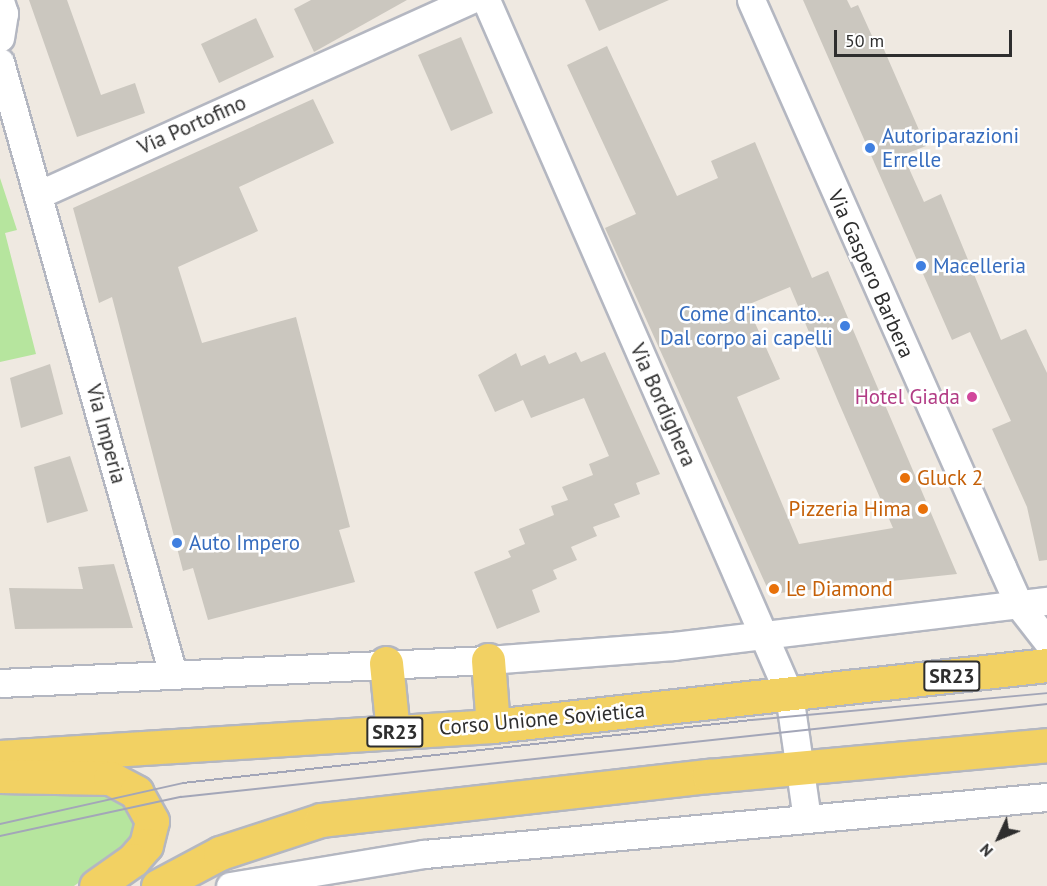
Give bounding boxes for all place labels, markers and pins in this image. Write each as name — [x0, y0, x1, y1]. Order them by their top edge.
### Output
place label: Autoriparazioni Errelle — [882, 123, 1019, 173]
marker: Autoriparazioni Errelle — [863, 141, 877, 155]
place label: Macelleria — [933, 253, 1026, 279]
marker: Macelleria — [914, 259, 928, 273]
place label: Come d'incanto... Dal corpo ai capelli — [660, 301, 833, 351]
marker: Come d'incanto... Dal corpo ai capelli — [838, 319, 852, 333]
place label: Hotel Giada — [855, 384, 960, 410]
marker: Hotel Giada — [965, 390, 979, 404]
place label: Gluck 2 — [917, 465, 984, 491]
marker: Gluck 2 — [898, 471, 912, 485]
place label: Pizzeria Hima — [789, 496, 911, 522]
marker: Pizzeria Hima — [916, 502, 930, 516]
place label: Auto Impero — [189, 530, 300, 556]
marker: Auto Impero — [170, 536, 184, 550]
place label: Le Diamond — [786, 576, 893, 602]
marker: Le Diamond — [767, 582, 781, 596]

